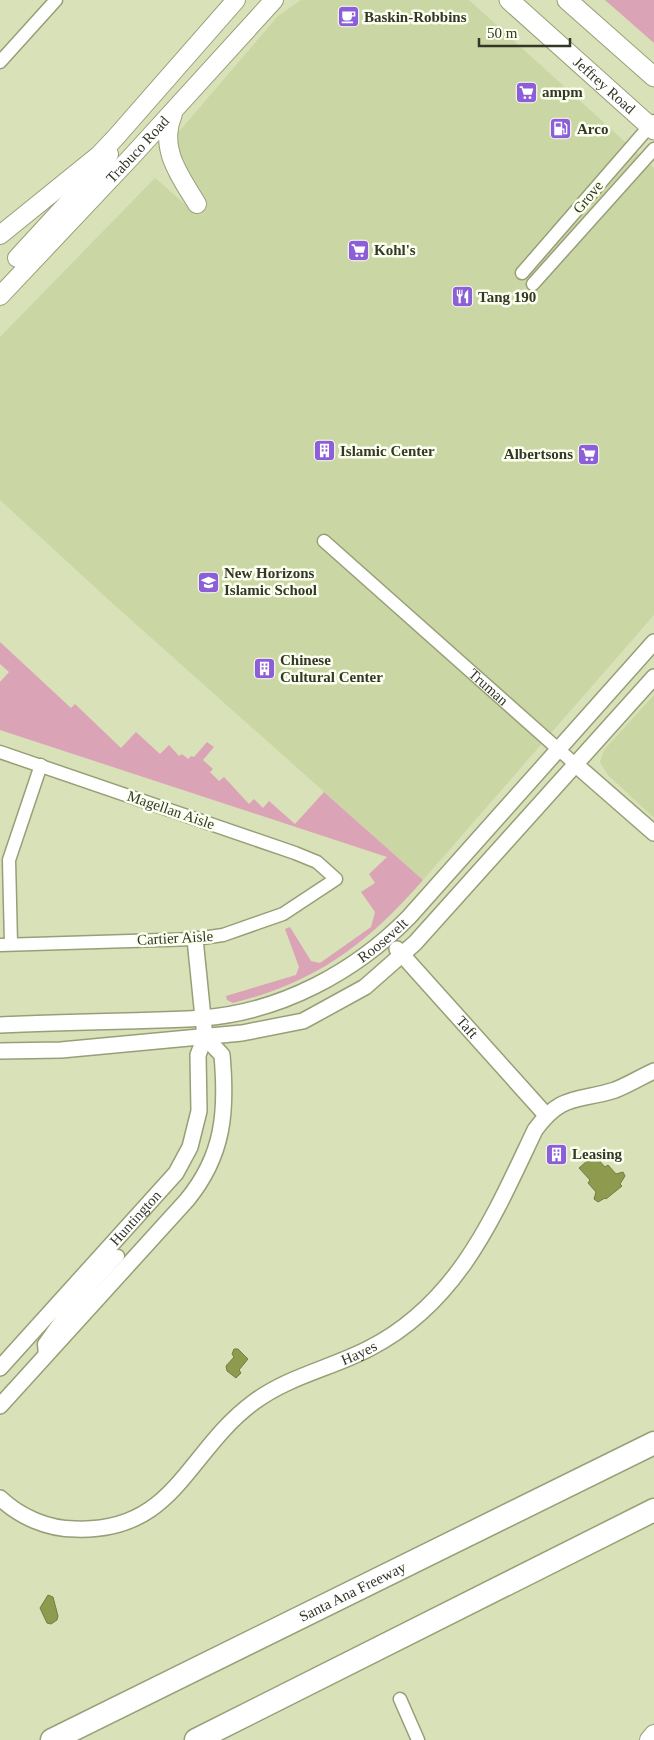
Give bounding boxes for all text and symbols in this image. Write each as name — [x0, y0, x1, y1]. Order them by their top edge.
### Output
cafe icon: Baskin-Robbins — [336, 5, 360, 29]
place label: Baskin-Robbins — [364, 9, 467, 25]
scale bar — [479, 15, 570, 47]
text: 50 m — [487, 25, 518, 41]
street label: Jeffrey Road — [570, 54, 639, 117]
supermarket icon: ampm — [514, 80, 538, 104]
place label: ampm — [542, 84, 583, 100]
street label: Trabuco Road — [103, 113, 173, 186]
fuel station icon: Arco — [549, 117, 573, 141]
place label: Arco — [577, 121, 608, 137]
street label: Grove — [570, 177, 606, 217]
supermarket icon: Kohl's — [346, 238, 370, 262]
place label: Kohl's — [374, 242, 416, 258]
restaurant icon: Tang 190 — [450, 285, 474, 309]
place label: Tang 190 — [478, 289, 536, 305]
building icon: Islamic Center — [312, 439, 336, 463]
supermarket icon: Albertsons — [577, 442, 601, 466]
place label: Islamic Center — [340, 443, 435, 459]
place label: Albertsons — [504, 446, 573, 462]
place label: New Horizons Islamic School — [224, 565, 317, 598]
school or university icon: New Horizons Islamic School — [196, 570, 220, 594]
place label: Chinese Cultural Center — [280, 652, 383, 685]
building icon: Chinese Cultural Center — [252, 657, 276, 681]
street label: Truman — [466, 666, 512, 709]
street label: Magellan Aisle — [125, 788, 217, 833]
street label: Roosevelt — [355, 914, 411, 966]
street label: Cartier Aisle — [137, 928, 214, 948]
street label: Taft — [453, 1013, 482, 1042]
building icon: Leasing — [544, 1142, 568, 1166]
place label: Leasing — [572, 1146, 623, 1162]
street label: Huntington — [107, 1187, 165, 1249]
street label: Hayes — [339, 1338, 380, 1368]
street label: Santa Ana Freeway — [297, 1559, 409, 1625]

